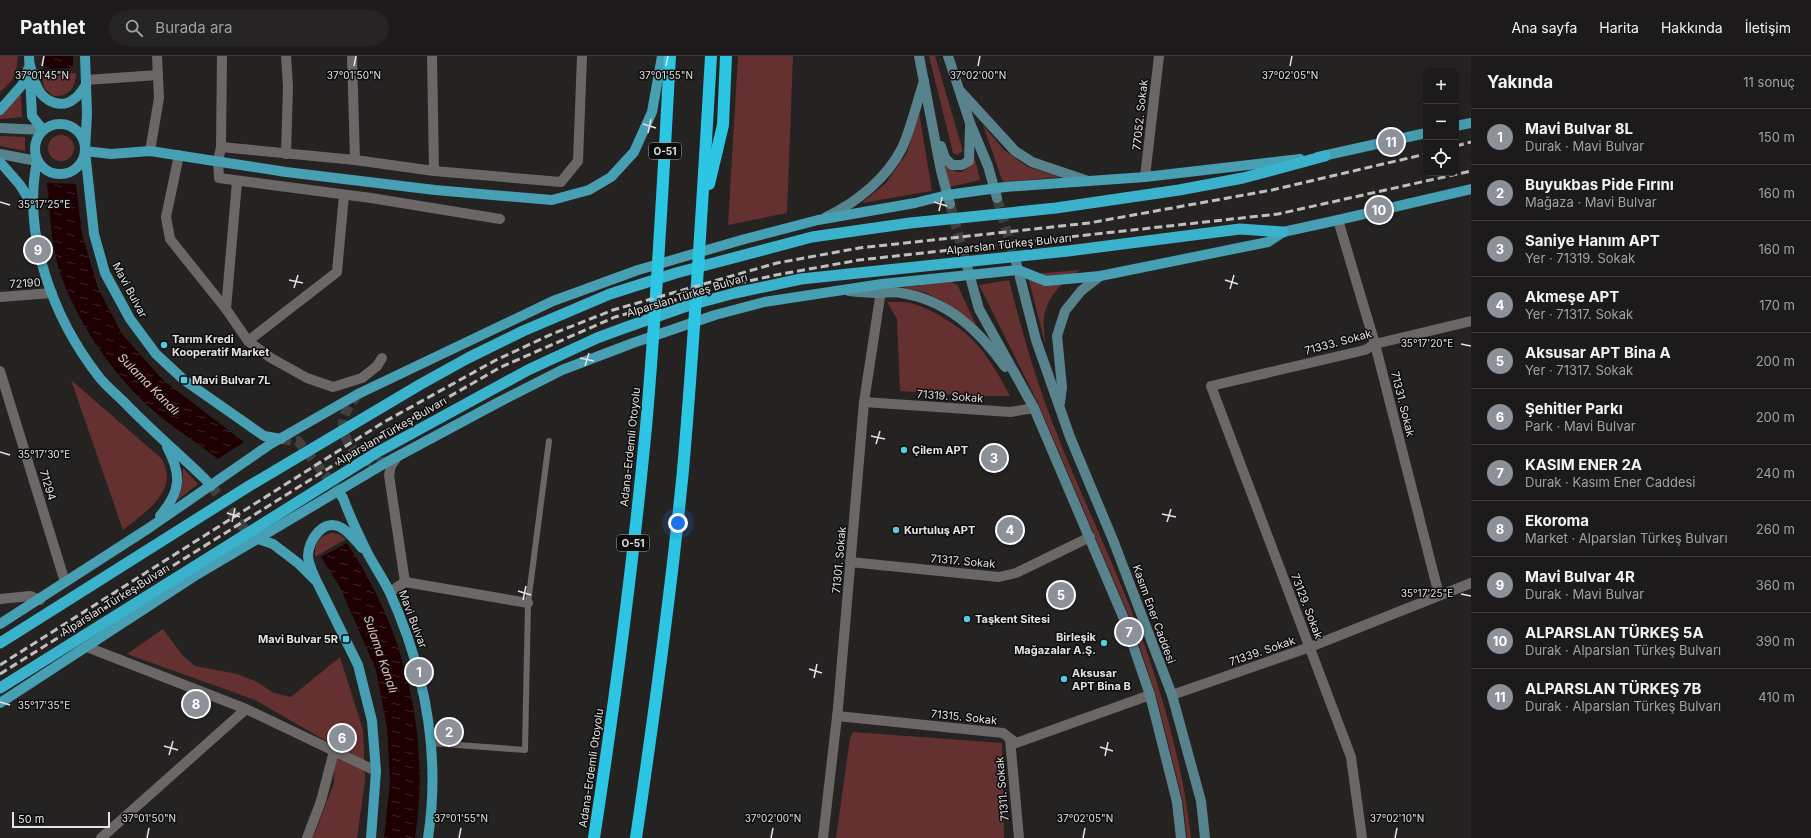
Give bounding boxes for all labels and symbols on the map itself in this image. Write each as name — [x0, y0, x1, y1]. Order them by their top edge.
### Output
text: 37°01'45"N — [15, 69, 69, 81]
text: 37°01'50"N — [327, 69, 381, 81]
text: 37°01'55"N — [639, 69, 693, 81]
text: 37°02'00"N — [950, 69, 1006, 81]
text: 37°02'05"N — [1262, 69, 1318, 81]
street label: 77052. Sokak — [1129, 79, 1151, 151]
pin: 11 — [1378, 127, 1404, 157]
road number: O-51 — [649, 143, 681, 159]
pin: 10 — [1366, 195, 1392, 225]
text: 35°17'25"E — [18, 198, 70, 210]
street label: Alparslan Türkeş Bulvarı — [946, 230, 1072, 258]
pin: 9 — [25, 235, 51, 265]
street label: Mavi Bulvar — [110, 260, 150, 320]
street label: Alparslan Türkeş Bulvarı — [625, 270, 749, 320]
street label: 72190 — [9, 275, 41, 291]
street label: 71333. Sokak — [1303, 326, 1373, 358]
place label: Tarım Kredi Kooperatif Market — [172, 332, 269, 359]
text: 35°17'20"E — [1401, 337, 1453, 349]
marker: Tarım Kredi Kooperatif Market — [159, 340, 169, 350]
water label: Sulama Kanalı — [115, 350, 183, 418]
street label: 71331. Sokak — [1388, 370, 1418, 438]
place label: Mavi Bulvar 7L — [192, 373, 270, 387]
marker: Mavi Bulvar 7L — [179, 375, 189, 385]
street label: Adana-Erdemli Otoyolu — [617, 387, 643, 507]
street label: 71319. Sokak — [916, 387, 984, 405]
street label: Alparslan Türkeş Bulvarı — [333, 393, 449, 469]
place label: Çilem APT — [912, 443, 968, 457]
pin: 3 — [981, 443, 1007, 473]
marker: Çilem APT — [899, 445, 909, 455]
text: 35°17'30"E — [18, 448, 70, 460]
street label: 71294 — [37, 468, 59, 502]
your location — [668, 513, 688, 533]
pin: 4 — [997, 515, 1023, 545]
place label: Kurtuluş APT — [904, 523, 975, 537]
marker: Kurtuluş APT — [891, 525, 901, 535]
street label: 71301. Sokak — [829, 526, 849, 594]
road number: O-51 — [617, 535, 649, 551]
street label: 71317. Sokak — [930, 551, 996, 571]
street label: Alparslan Türkeş Bulvarı — [58, 561, 172, 639]
street label: Kasım Ener Caddesi — [1130, 563, 1178, 665]
street label: 73129. Sokak — [1288, 571, 1326, 641]
pin: 5 — [1048, 580, 1074, 610]
text: 35°17'25"E — [1401, 587, 1453, 599]
street label: Mavi Bulvar — [396, 588, 430, 650]
place label: Taşkent Sitesi — [975, 612, 1050, 626]
water label: Sulama Kanalı — [361, 613, 401, 695]
marker: Taşkent Sitesi — [962, 614, 972, 624]
pin: 7 — [1116, 617, 1142, 647]
place label: Birleşik Mağazalar A.Ş. — [1014, 630, 1097, 657]
place label: Mavi Bulvar 5R — [258, 632, 338, 646]
street label: 71339. Sokak — [1227, 633, 1297, 669]
marker: Mavi Bulvar 5R — [341, 634, 351, 644]
marker: Birleşik Mağazalar A.Ş. — [1099, 638, 1109, 648]
pin: 1 — [406, 657, 432, 687]
place label: Aksusar APT Bina B — [1072, 666, 1131, 693]
marker: Aksusar APT Bina B — [1059, 674, 1069, 684]
pin: 8 — [183, 689, 209, 719]
text: 35°17'35"E — [18, 699, 70, 711]
street label: 71315. Sokak — [930, 707, 998, 727]
street label: Adana-Erdemli Otoyolu — [576, 708, 606, 828]
pin: 2 — [436, 717, 462, 747]
pin: 6 — [329, 723, 355, 753]
street label: 71311. Sokak — [992, 756, 1012, 822]
scale bar — [12, 810, 110, 829]
text: 37°01'50"N — [122, 812, 176, 824]
text: 37°01'55"N — [434, 812, 488, 824]
text: 37°02'00"N — [745, 812, 801, 824]
text: 37°02'05"N — [1057, 812, 1113, 824]
text: 37°02'10"N — [1370, 812, 1424, 824]

